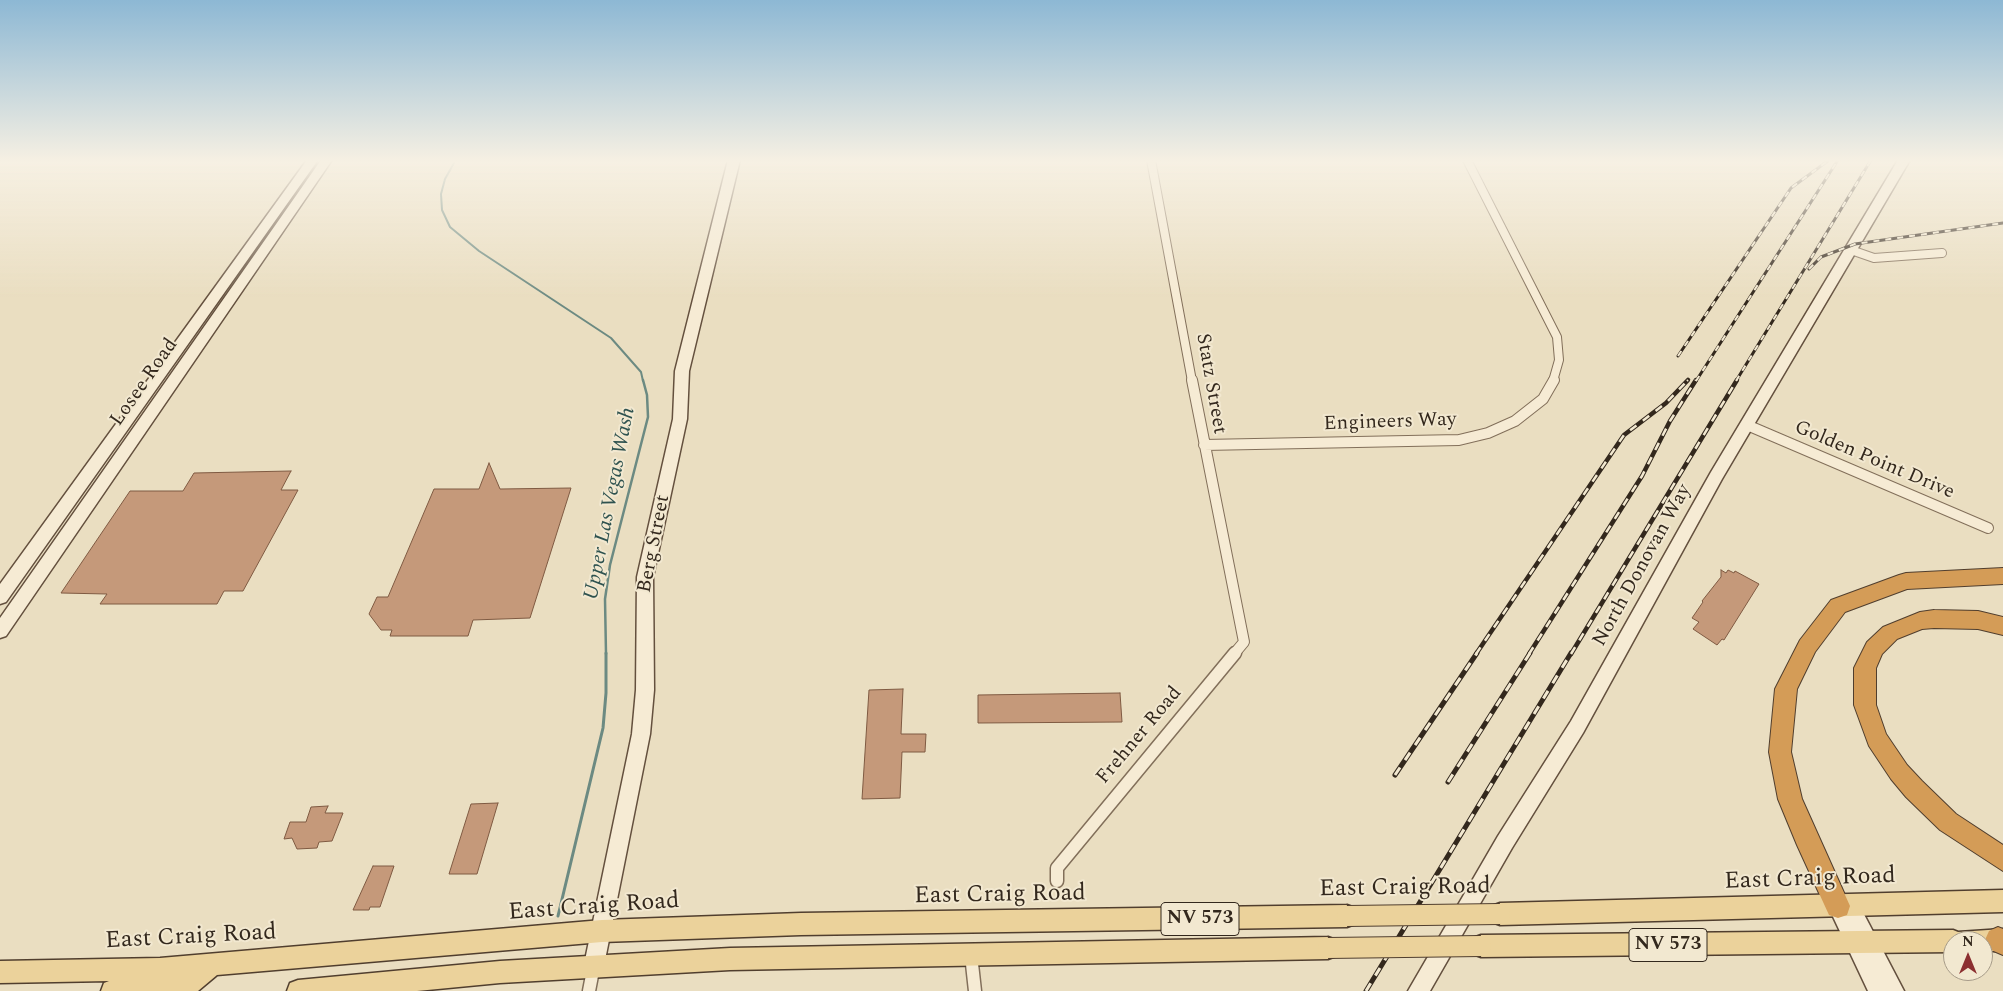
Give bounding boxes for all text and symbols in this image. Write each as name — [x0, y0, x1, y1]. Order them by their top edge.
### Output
street label: Statz Street — [1189, 332, 1231, 436]
street label: Losee Road — [106, 335, 184, 431]
water label: Upper Las Vegas Wash — [580, 405, 642, 603]
street label: Engineers Way — [1323, 409, 1457, 437]
street label: Golden Point Drive — [1790, 416, 1958, 506]
street label: North Donovan Way — [1588, 481, 1698, 651]
street label: Berg Street — [634, 493, 676, 595]
street label: Frehner Road — [1092, 682, 1188, 790]
street label: East Craig Road — [1724, 863, 1896, 897]
street label: East Craig Road — [1319, 873, 1491, 905]
street label: East Craig Road — [914, 880, 1086, 912]
street label: East Craig Road — [507, 888, 681, 928]
road number: NV 573 — [1161, 902, 1239, 936]
street label: East Craig Road — [105, 919, 277, 957]
road number: NV 573 — [1629, 928, 1707, 962]
north arrow — [1943, 931, 1993, 981]
text: N — [1962, 931, 1974, 952]

